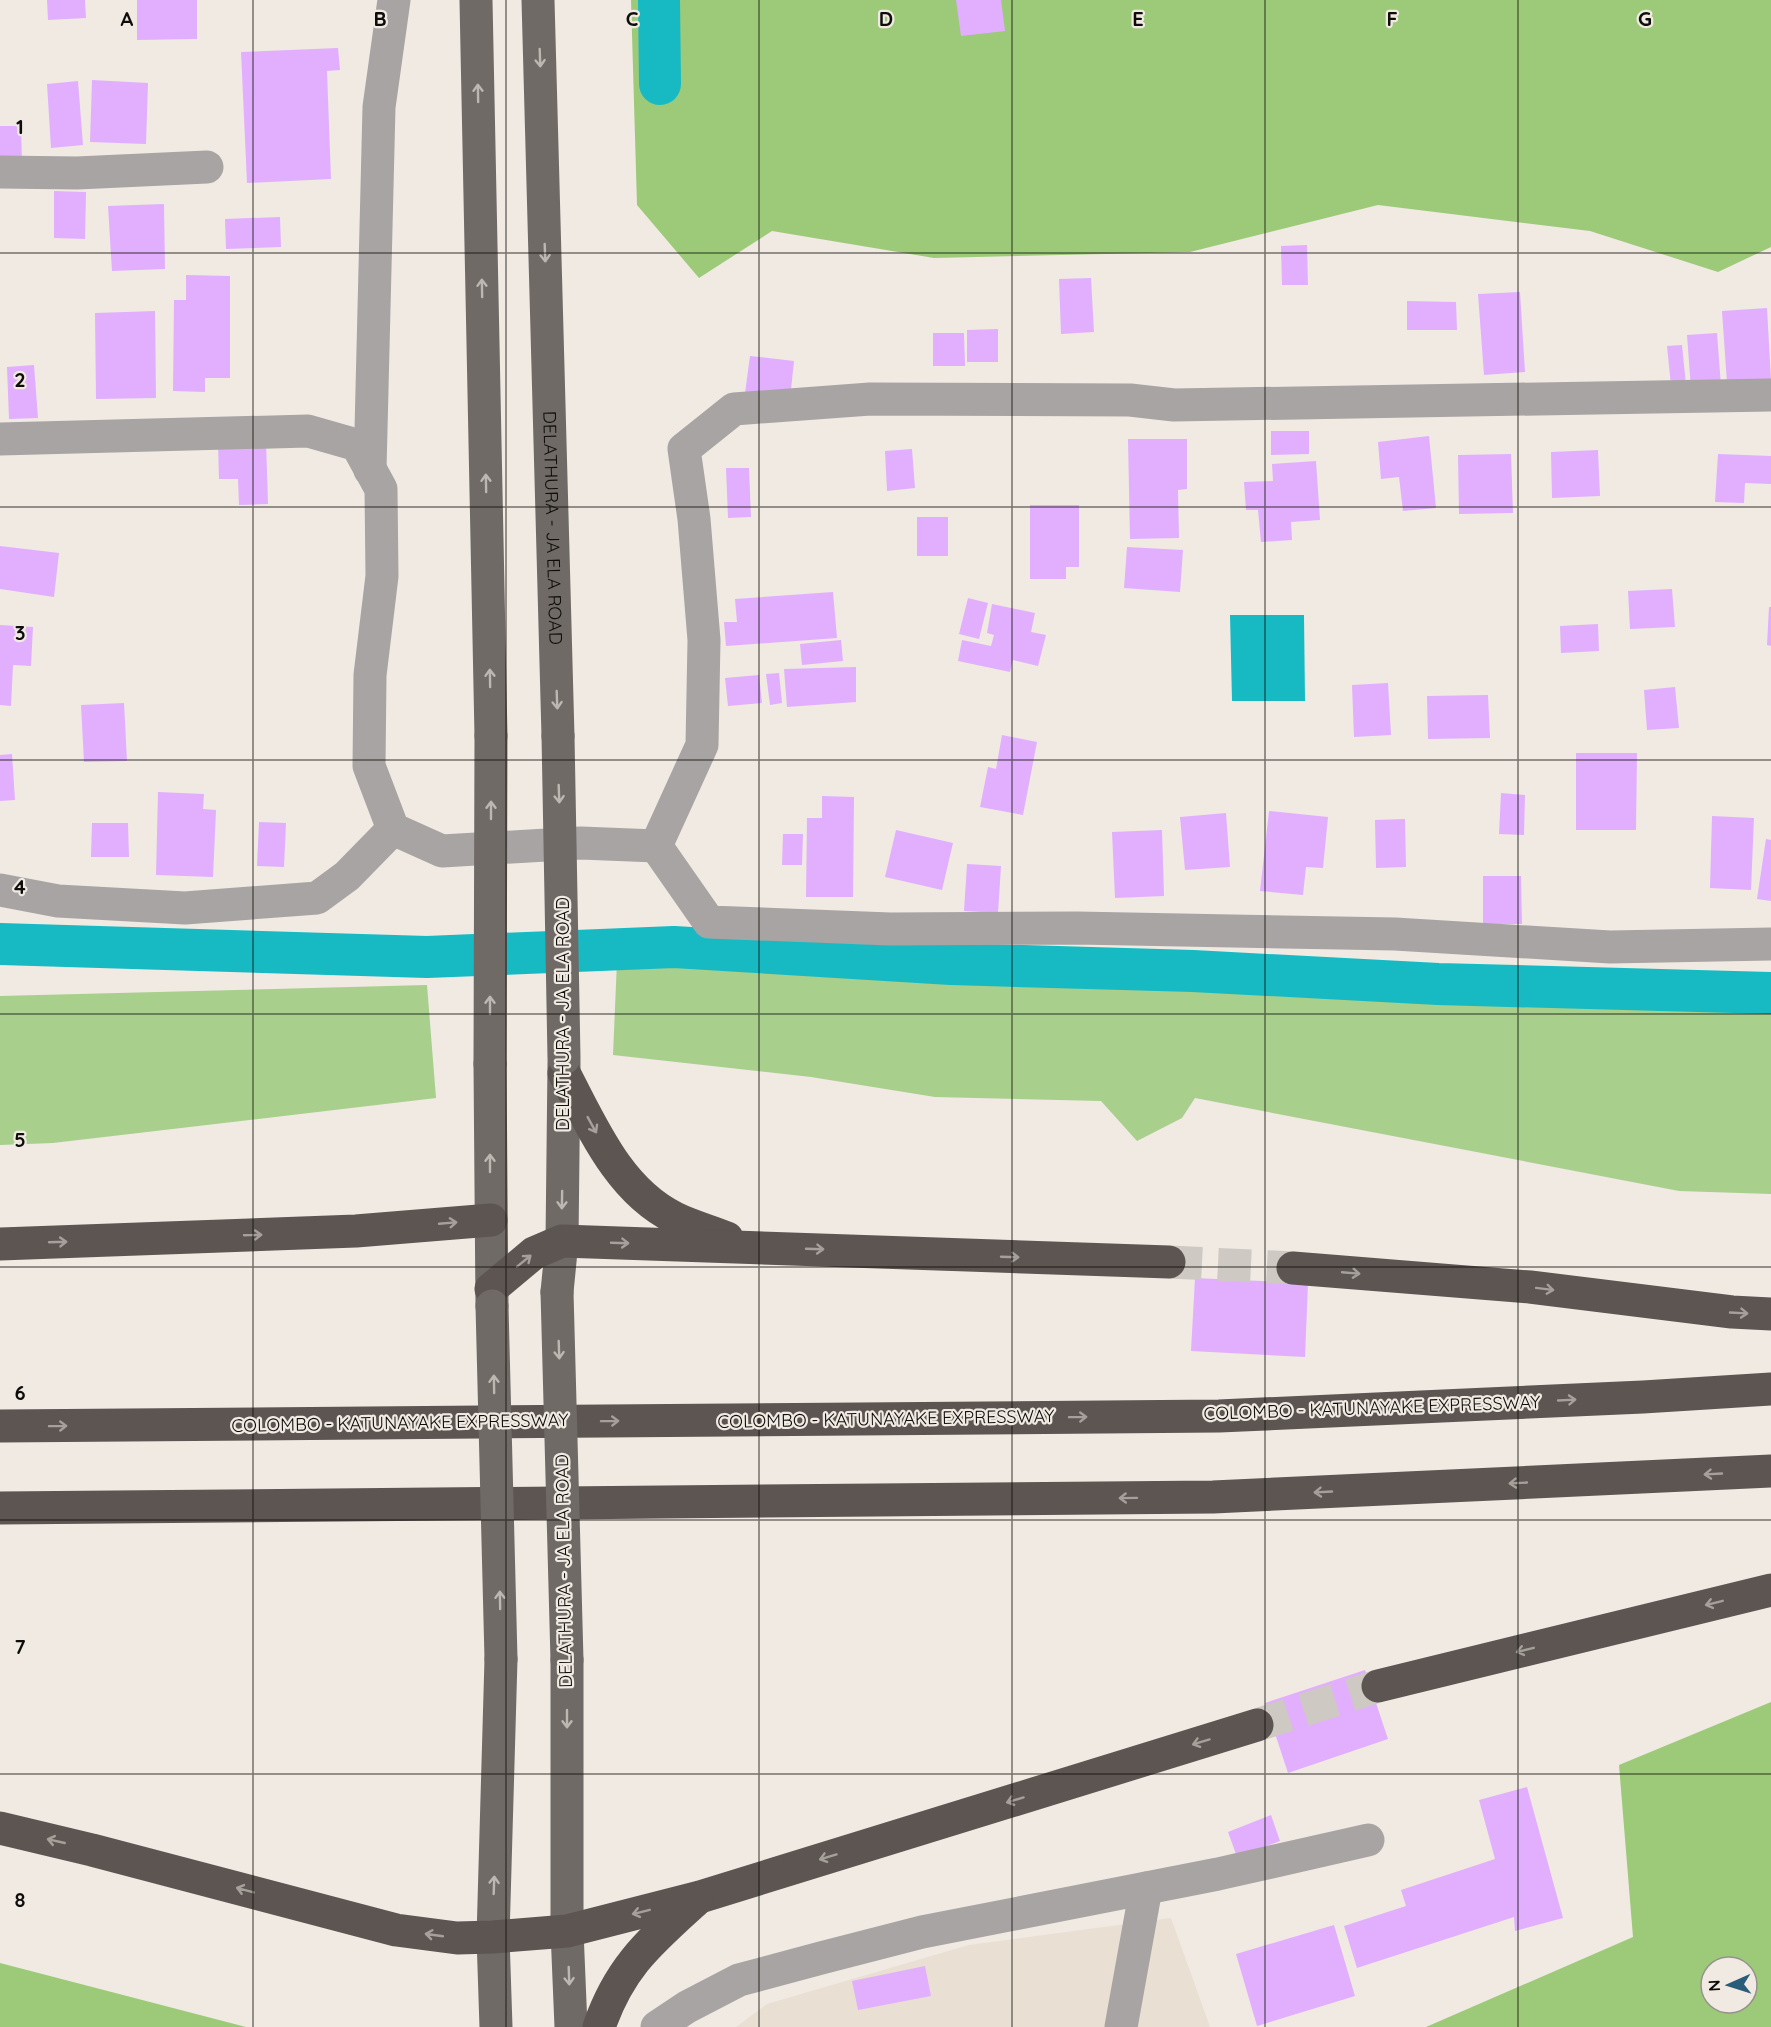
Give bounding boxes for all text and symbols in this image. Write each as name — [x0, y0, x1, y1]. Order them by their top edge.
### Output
text: A — [121, 6, 134, 31]
text: B — [373, 6, 387, 31]
text: C — [626, 6, 639, 31]
text: D — [879, 6, 893, 31]
text: E — [1132, 6, 1144, 31]
text: F — [1386, 6, 1398, 31]
text: G — [1638, 6, 1652, 31]
one-way arrow — [534, 48, 546, 68]
one-way arrow — [472, 83, 483, 103]
text: 1 — [16, 114, 24, 139]
one-way arrow — [539, 243, 551, 263]
one-way arrow — [476, 278, 488, 298]
text: 2 — [14, 367, 26, 392]
street label: DELATHURA - JA ELA ROAD — [538, 411, 568, 645]
one-way arrow — [480, 473, 492, 493]
text: 3 — [15, 620, 25, 645]
one-way arrow — [484, 668, 496, 688]
one-way arrow — [551, 690, 562, 710]
one-way arrow — [554, 784, 565, 804]
one-way arrow — [485, 801, 497, 821]
text: 4 — [14, 874, 26, 899]
street label: DELATHURA - JA ELA ROAD — [551, 897, 574, 1131]
one-way arrow — [484, 996, 496, 1016]
one-way arrow — [586, 1116, 598, 1133]
text: 5 — [14, 1127, 26, 1152]
one-way arrow — [484, 1154, 496, 1174]
one-way arrow — [556, 1190, 568, 1210]
one-way arrow — [437, 1217, 457, 1228]
one-way arrow — [243, 1229, 263, 1240]
one-way arrow — [48, 1236, 68, 1248]
one-way arrow — [610, 1237, 630, 1249]
one-way arrow — [804, 1244, 824, 1255]
one-way arrow — [999, 1251, 1019, 1262]
one-way arrow — [516, 1255, 532, 1268]
one-way arrow — [1341, 1267, 1360, 1278]
one-way arrow — [1535, 1284, 1555, 1295]
one-way arrow — [1728, 1307, 1748, 1318]
one-way arrow — [553, 1340, 564, 1360]
one-way arrow — [488, 1375, 500, 1395]
text: 6 — [14, 1380, 26, 1405]
street label: COLOMBO - KATUNAYAKE EXPRESSWAY — [1203, 1390, 1541, 1425]
one-way arrow — [1557, 1395, 1577, 1406]
street label: COLOMBO - KATUNAYAKE EXPRESSWAY — [717, 1404, 1055, 1433]
street label: COLOMBO - KATUNAYAKE EXPRESSWAY — [231, 1408, 569, 1437]
one-way arrow — [1068, 1411, 1088, 1423]
one-way arrow — [600, 1415, 620, 1427]
one-way arrow — [48, 1420, 68, 1432]
street label: DELATHURA - JA ELA ROAD — [550, 1454, 577, 1688]
one-way arrow — [1703, 1468, 1723, 1479]
one-way arrow — [1508, 1477, 1528, 1488]
one-way arrow — [1313, 1486, 1333, 1497]
one-way arrow — [1119, 1492, 1139, 1504]
one-way arrow — [494, 1591, 505, 1611]
one-way arrow — [1705, 1598, 1724, 1610]
text: 7 — [15, 1634, 26, 1659]
one-way arrow — [1516, 1644, 1535, 1656]
one-way arrow — [561, 1708, 573, 1728]
one-way arrow — [1192, 1737, 1211, 1748]
one-way arrow — [1006, 1795, 1025, 1806]
one-way arrow — [47, 1835, 66, 1847]
one-way arrow — [819, 1852, 838, 1863]
one-way arrow — [488, 1875, 500, 1895]
one-way arrow — [235, 1884, 254, 1896]
text: 8 — [15, 1887, 26, 1912]
one-way arrow — [632, 1906, 651, 1918]
one-way arrow — [425, 1929, 445, 1940]
north arrow — [1699, 1955, 1759, 2015]
one-way arrow — [563, 1966, 575, 1986]
text: N — [1704, 1979, 1724, 1992]

